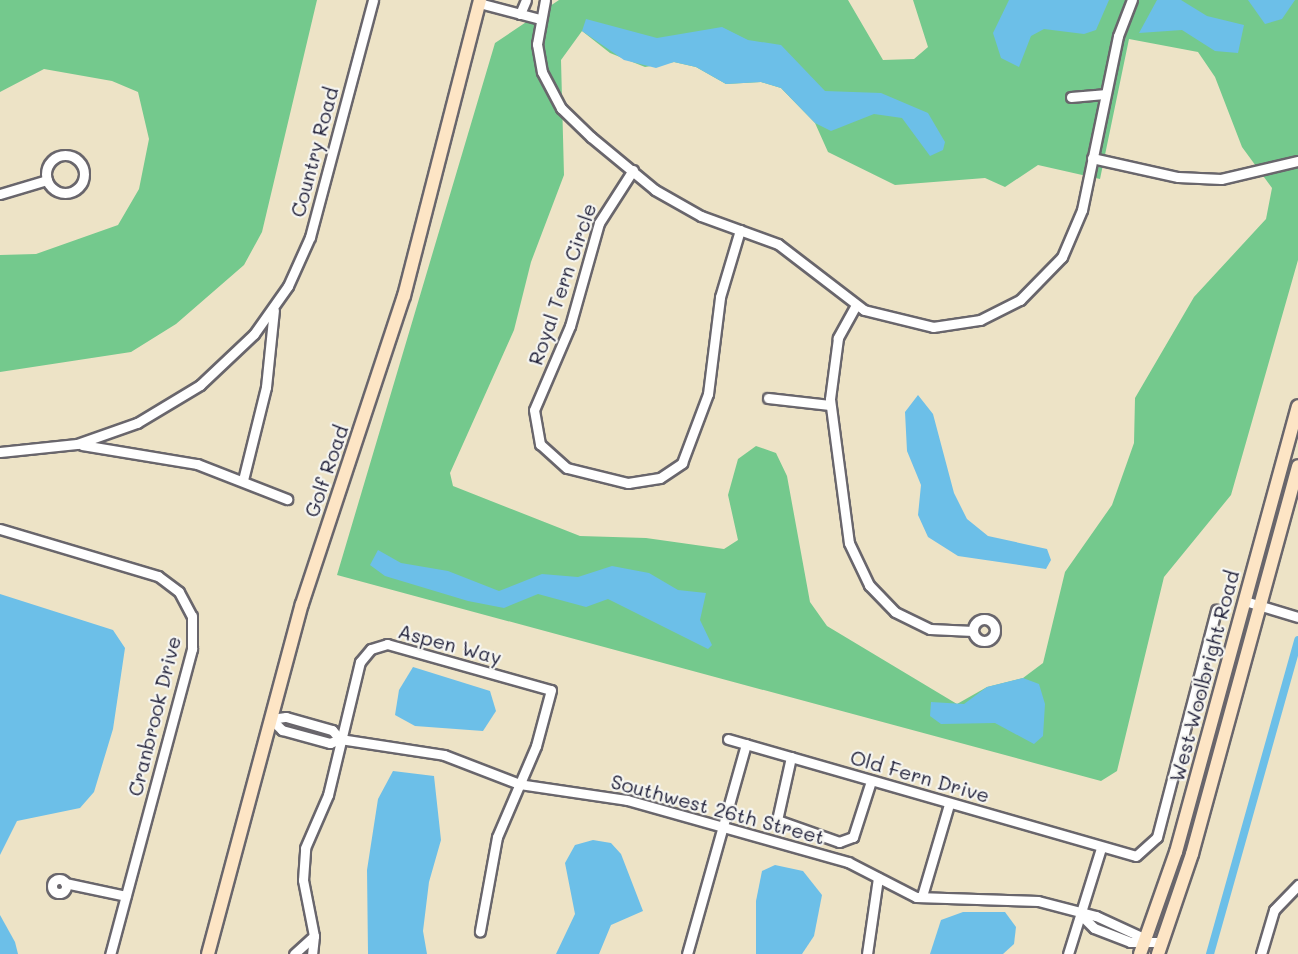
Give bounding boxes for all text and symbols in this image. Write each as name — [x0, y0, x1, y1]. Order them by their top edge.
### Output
street label: Country Road — [285, 84, 343, 220]
street label: Royal Tern Circle — [523, 200, 601, 368]
street label: Golf Road — [299, 422, 353, 520]
street label: West Woolbright Road — [1164, 568, 1244, 784]
street label: Aspen Way — [396, 619, 504, 669]
street label: Cranbrook Drive — [122, 633, 186, 799]
street label: Old Fern Drive — [848, 745, 992, 807]
street label: Southwest 26th Street — [608, 769, 828, 849]

